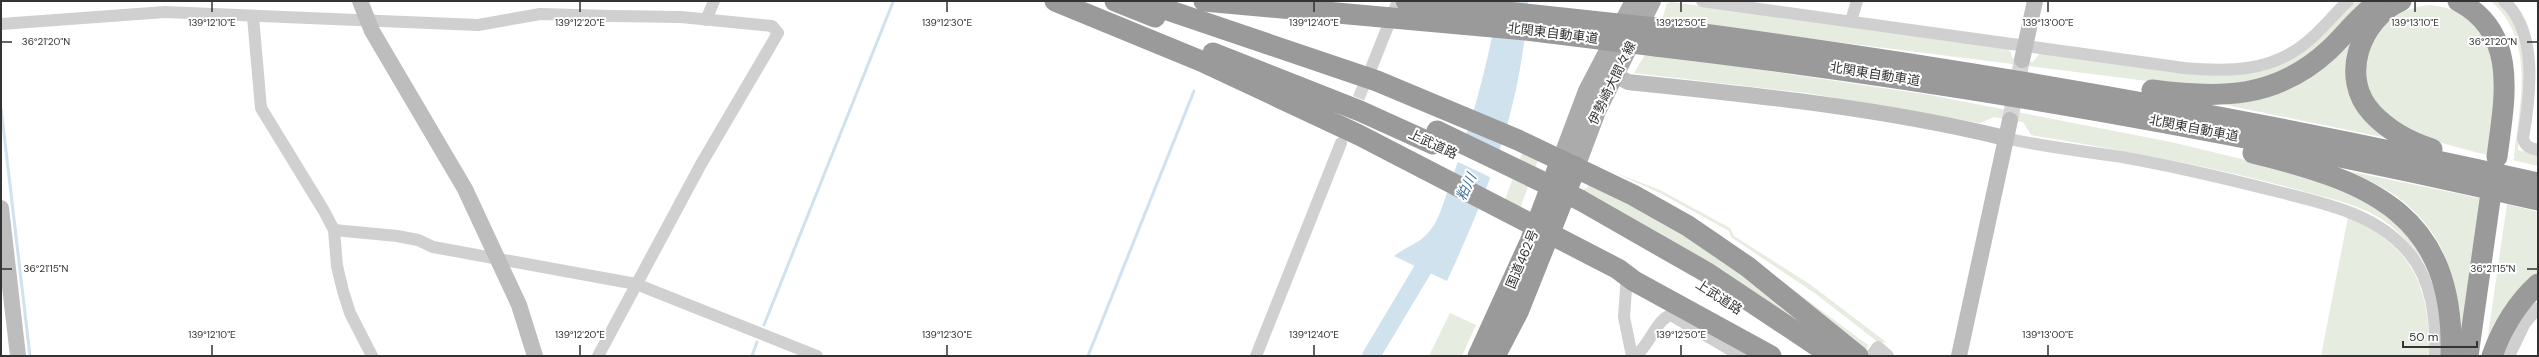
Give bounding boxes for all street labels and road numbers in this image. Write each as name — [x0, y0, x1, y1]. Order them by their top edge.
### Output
street label: 北関東自動車道 — [1507, 19, 1599, 47]
street label: 伊勢崎大間々線 — [1584, 38, 1640, 128]
street label: 北関東自動車道 — [1829, 58, 1921, 90]
street label: 北関東自動車道 — [2148, 111, 2240, 145]
street label: 上武道路 — [1406, 125, 1460, 163]
street label: 国道462号 — [1502, 227, 1542, 291]
street label: 上武道路 — [1693, 276, 1745, 318]

